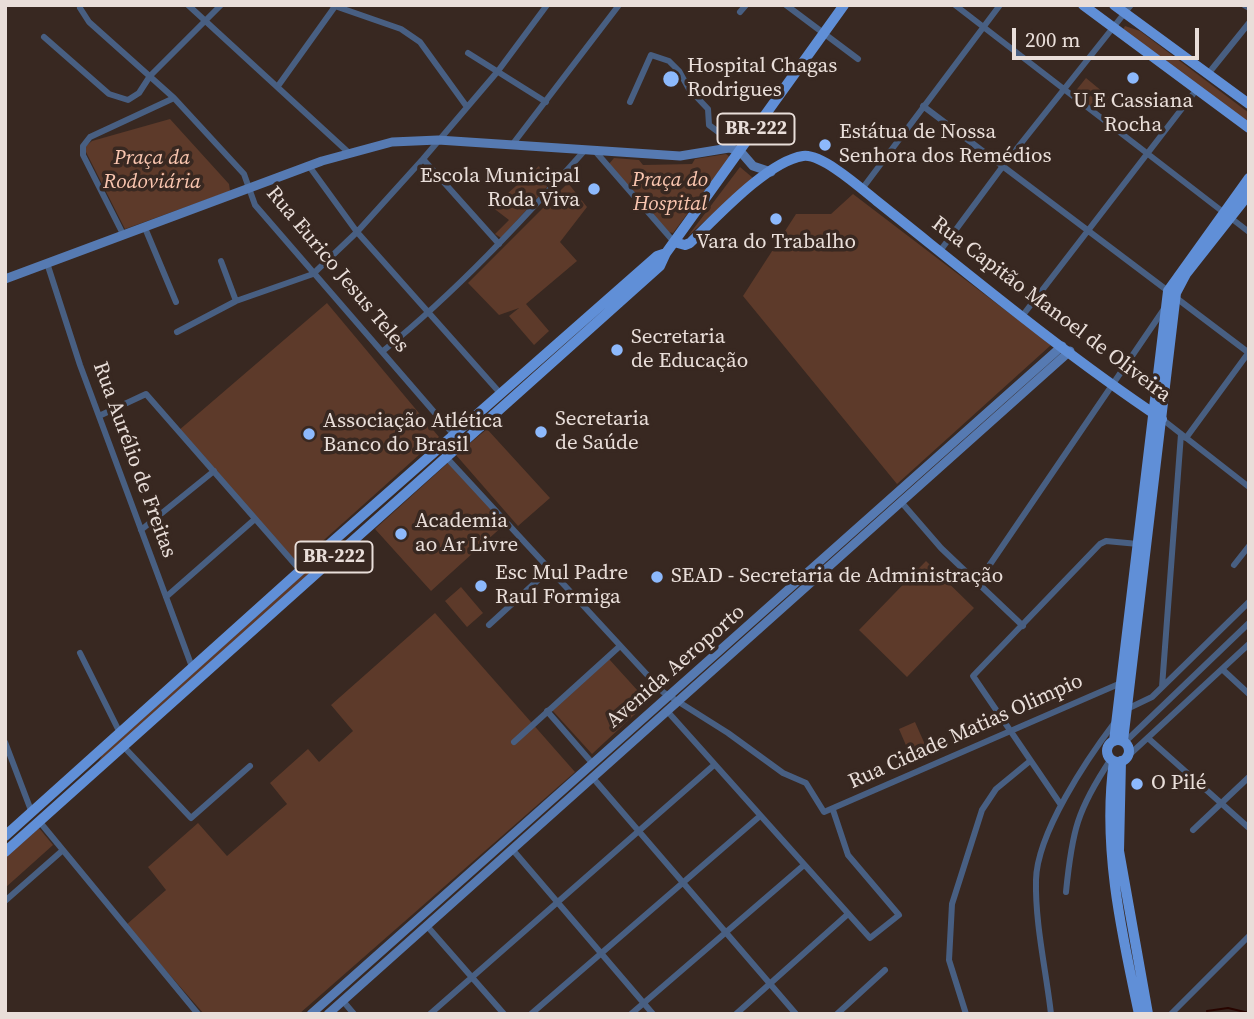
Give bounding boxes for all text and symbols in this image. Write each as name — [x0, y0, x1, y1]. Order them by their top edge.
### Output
scale bar — [1016, 14, 1203, 58]
text: 200 m — [1025, 25, 1080, 54]
place label: Hospital Chagas Rodrigues — [687, 54, 837, 104]
marker: Hospital Chagas Rodrigues — [661, 69, 681, 89]
marker: U E Cassiana Rocha — [1125, 70, 1141, 86]
place label: U E Cassiana Rocha — [1073, 89, 1193, 139]
road number: BR-222 — [718, 113, 794, 144]
place label: Estátua de Nossa Senhora dos Remédios — [839, 120, 1052, 170]
marker: Estátua de Nossa Senhora dos Remédios — [817, 137, 833, 153]
park label: Praça da Rodoviária — [103, 146, 201, 196]
place label: Escola Municipal Roda Viva — [420, 164, 580, 214]
park label: Praça do Hospital — [632, 168, 708, 218]
marker: Escola Municipal Roda Viva — [586, 181, 602, 197]
street label: Rua Eurico Jesus Teles — [260, 182, 414, 358]
marker: Vara do Trabalho — [768, 211, 784, 227]
street label: Rua Capitão Manoel de Oliveira — [926, 212, 1176, 408]
place label: Vara do Trabalho — [696, 230, 856, 256]
place label: Secretaria de Educação — [631, 325, 748, 375]
marker: Secretaria de Educação — [609, 342, 625, 358]
street label: Rua Aurélio de Freitas — [87, 359, 181, 561]
place label: Secretaria de Saúde — [555, 407, 649, 457]
place label: Associação Atlética Banco do Brasil — [323, 409, 503, 459]
marker: Secretaria de Saúde — [533, 424, 549, 440]
marker: Associação Atlética Banco do Brasil — [301, 426, 317, 442]
place label: Academia ao Ar Livre — [415, 509, 518, 559]
marker: Academia ao Ar Livre — [393, 526, 409, 542]
road number: BR-222 — [296, 542, 372, 572]
place label: Esc Mul Padre Raul Formiga — [495, 561, 628, 611]
place label: SEAD - Secretaria de Administração — [671, 564, 1003, 590]
marker: SEAD - Secretaria de Administração — [649, 569, 665, 585]
marker: Esc Mul Padre Raul Formiga — [473, 578, 489, 594]
street label: Avenida Aeroporto — [602, 600, 750, 734]
street label: Rua Cidade Matias Olimpio — [845, 669, 1087, 795]
place label: O Pilé — [1151, 771, 1207, 797]
marker: O Pilé — [1129, 776, 1145, 792]

